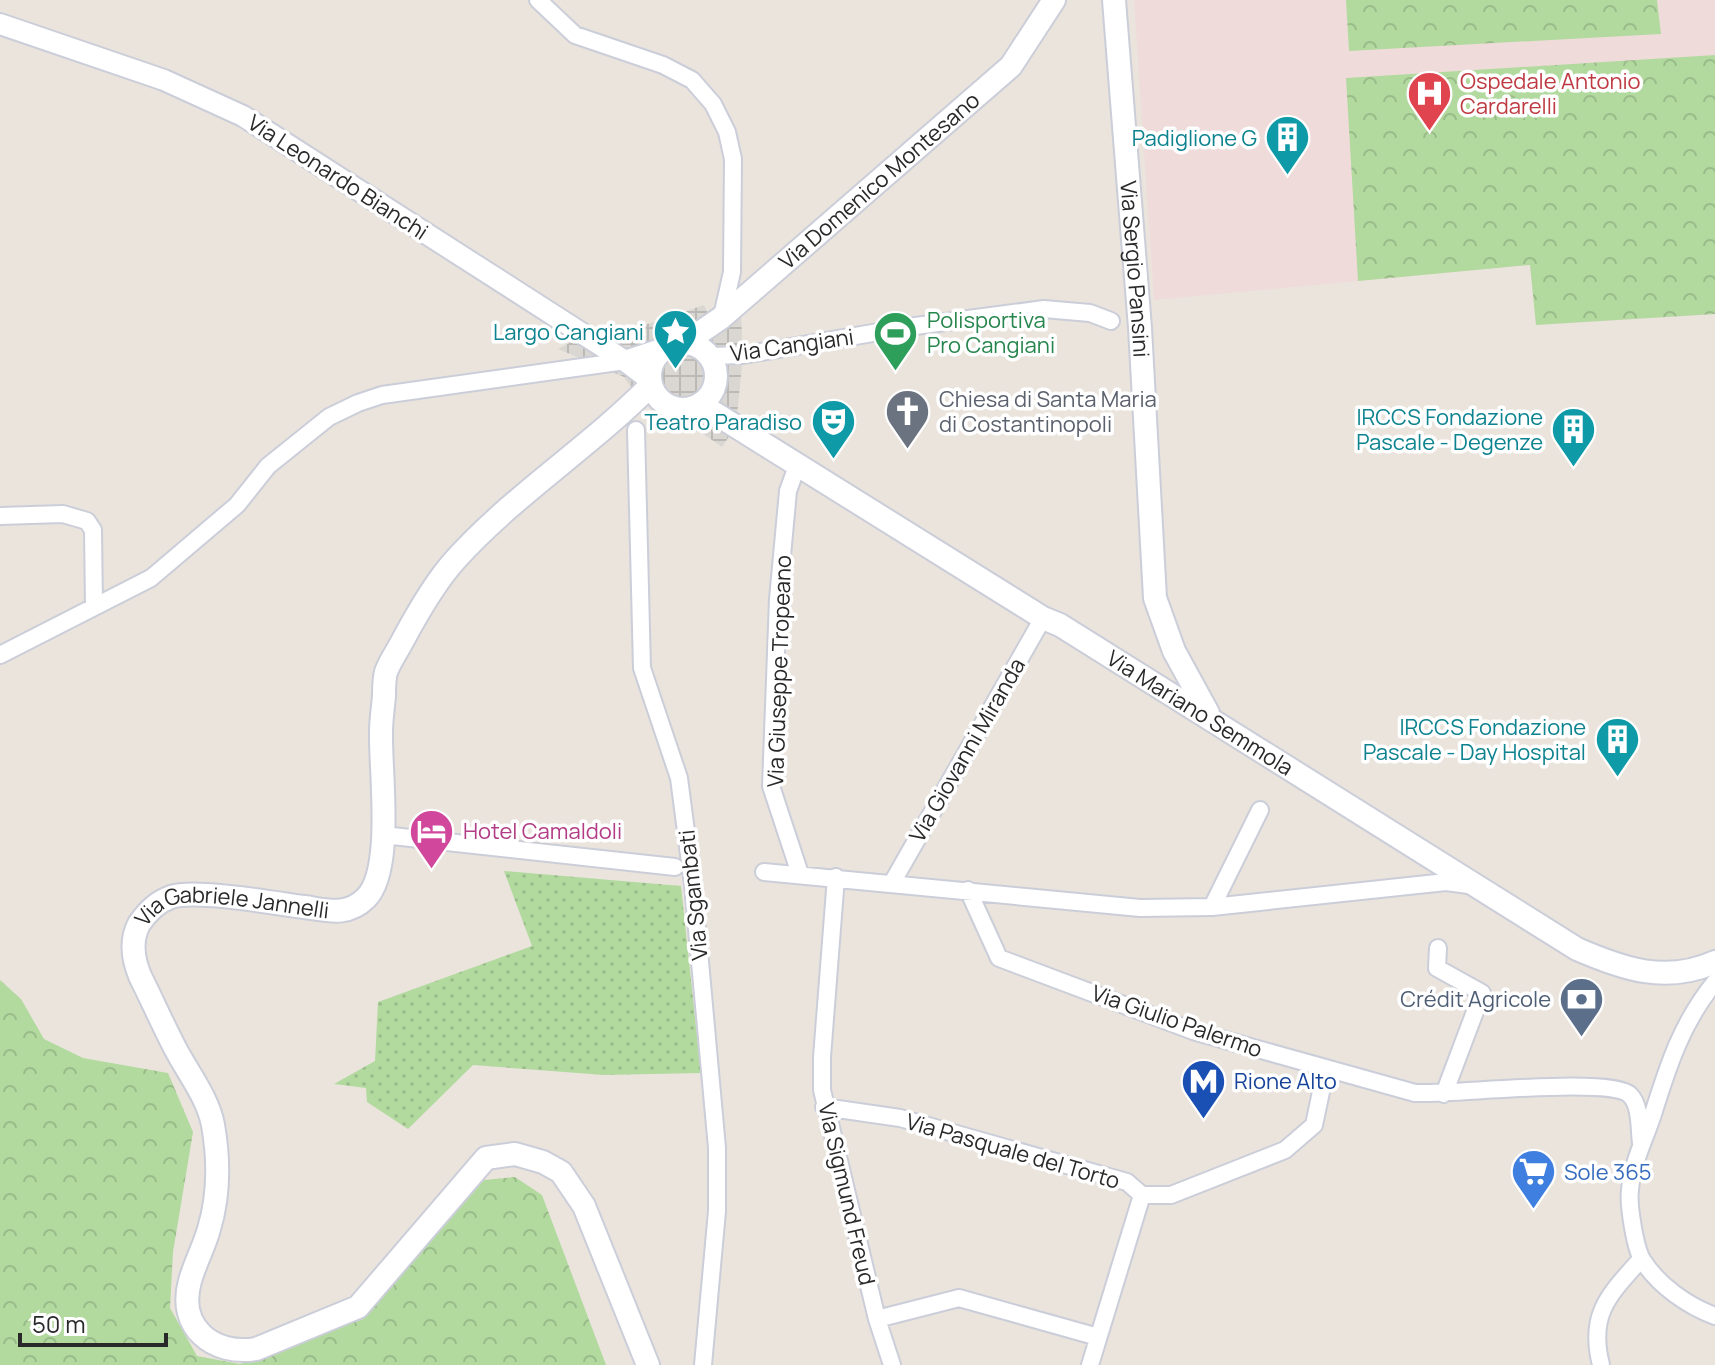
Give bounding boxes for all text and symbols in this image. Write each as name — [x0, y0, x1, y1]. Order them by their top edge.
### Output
place label: Ospedale Antonio Cardarelli — [1460, 66, 1641, 121]
hospital icon: Ospedale Antonio Cardarelli — [1405, 70, 1453, 133]
street label: Via Domenico Montesano — [772, 85, 986, 276]
street label: Via Leonardo Bianchi — [242, 107, 434, 247]
building icon: Padiglione G — [1264, 114, 1312, 177]
place label: Padiglione G — [1132, 123, 1257, 153]
street label: Via Sergio Pansini — [1113, 180, 1157, 358]
place label: Polisportiva Pro Cangiani — [927, 305, 1055, 360]
place icon: Largo Cangiani — [651, 308, 699, 371]
sports icon: Polisportiva Pro Cangiani — [872, 309, 920, 372]
place label: Largo Cangiani — [493, 317, 644, 347]
street label: Via Cangiani — [728, 322, 856, 368]
place label: Chiesa di Santa Maria di Costantinopoli — [939, 384, 1157, 439]
church icon: Chiesa di Santa Maria di Costantinopoli — [884, 388, 932, 451]
theatre icon: Teatro Paradiso — [809, 398, 857, 461]
place label: IRCCS Fondazione Pascale - Degenze — [1356, 402, 1543, 457]
building icon: IRCCS Fondazione Pascale - Degenze — [1550, 406, 1598, 469]
place label: Teatro Paradiso — [644, 407, 802, 437]
street label: Via Giuseppe Tropeano — [760, 554, 798, 788]
street label: Via Mariano Semmola — [1101, 643, 1299, 783]
street label: Via Giovanni Miranda — [902, 653, 1032, 847]
place label: IRCCS Fondazione Pascale - Day Hospital — [1363, 712, 1586, 767]
building icon: IRCCS Fondazione Pascale - Day Hospital — [1593, 716, 1641, 779]
hotel icon: Hotel Camaldoli — [408, 807, 456, 870]
place label: Hotel Camaldoli — [463, 816, 622, 846]
street label: Via Sgambati — [671, 828, 715, 962]
street label: Via Gabriele Jannelli — [128, 879, 331, 932]
bank icon: Crédit Agricole — [1558, 975, 1606, 1038]
street label: Via Giulio Palermo — [1088, 978, 1266, 1064]
place label: Crédit Agricole — [1400, 984, 1551, 1014]
metro station icon: Rione Alto — [1179, 1057, 1227, 1120]
place label: Rione Alto — [1234, 1066, 1337, 1096]
street label: Via Sigmund Freud — [811, 1100, 883, 1288]
street label: Via Pasquale del Torto — [903, 1106, 1123, 1196]
supermarket icon: Sole 365 — [1509, 1148, 1557, 1211]
place label: Sole 365 — [1564, 1157, 1652, 1187]
scale bar — [20, 1297, 166, 1347]
text: 50 m — [32, 1307, 86, 1340]

